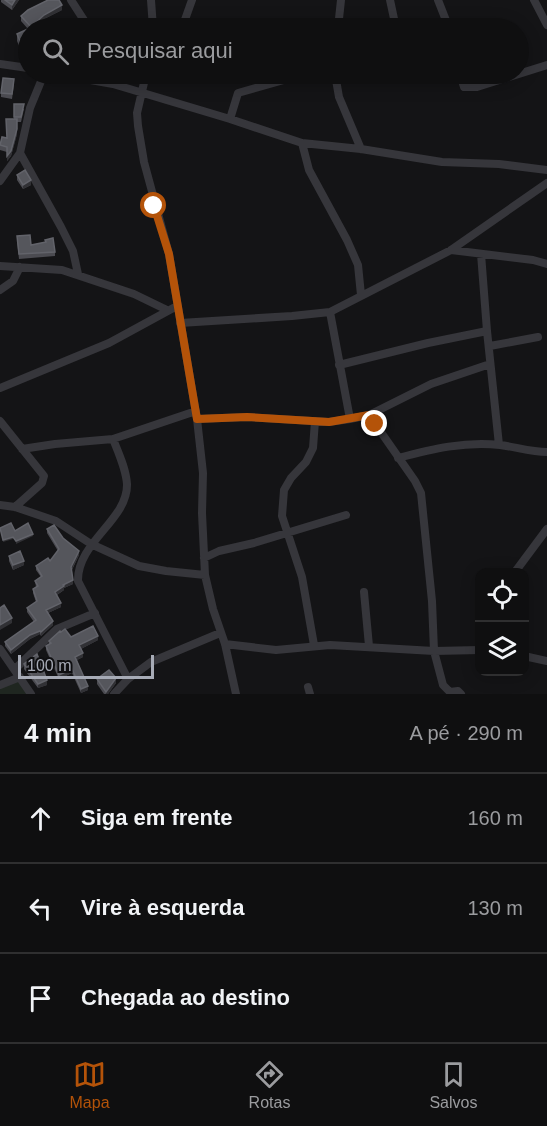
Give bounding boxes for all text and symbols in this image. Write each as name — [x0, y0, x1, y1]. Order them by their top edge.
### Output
search box — [18, 18, 529, 84]
icon: search — [39, 35, 72, 68]
text: Pesquisar aqui — [87, 38, 233, 63]
route start — [140, 192, 166, 218]
route end — [361, 410, 387, 436]
map controls — [475, 568, 529, 676]
button: locate — [475, 568, 529, 622]
button: layers — [475, 622, 529, 676]
scale bar — [18, 652, 154, 680]
text: 100 m — [27, 657, 71, 674]
text: 4 min — [24, 718, 92, 748]
text: A pé · 290 m — [410, 722, 523, 744]
icon: ahead — [24, 802, 57, 835]
text: Siga em frente — [81, 805, 233, 830]
text: 160 m — [467, 807, 523, 829]
icon: left — [24, 892, 57, 925]
text: Vire à esquerda — [81, 895, 244, 920]
text: 130 m — [467, 897, 523, 919]
icon: arrive — [24, 982, 57, 1015]
text: Chegada ao destino — [81, 985, 290, 1010]
tab: Mapa — [70, 1058, 110, 1112]
tab: Rotas — [249, 1058, 290, 1112]
tab: Salvos — [429, 1058, 477, 1112]

